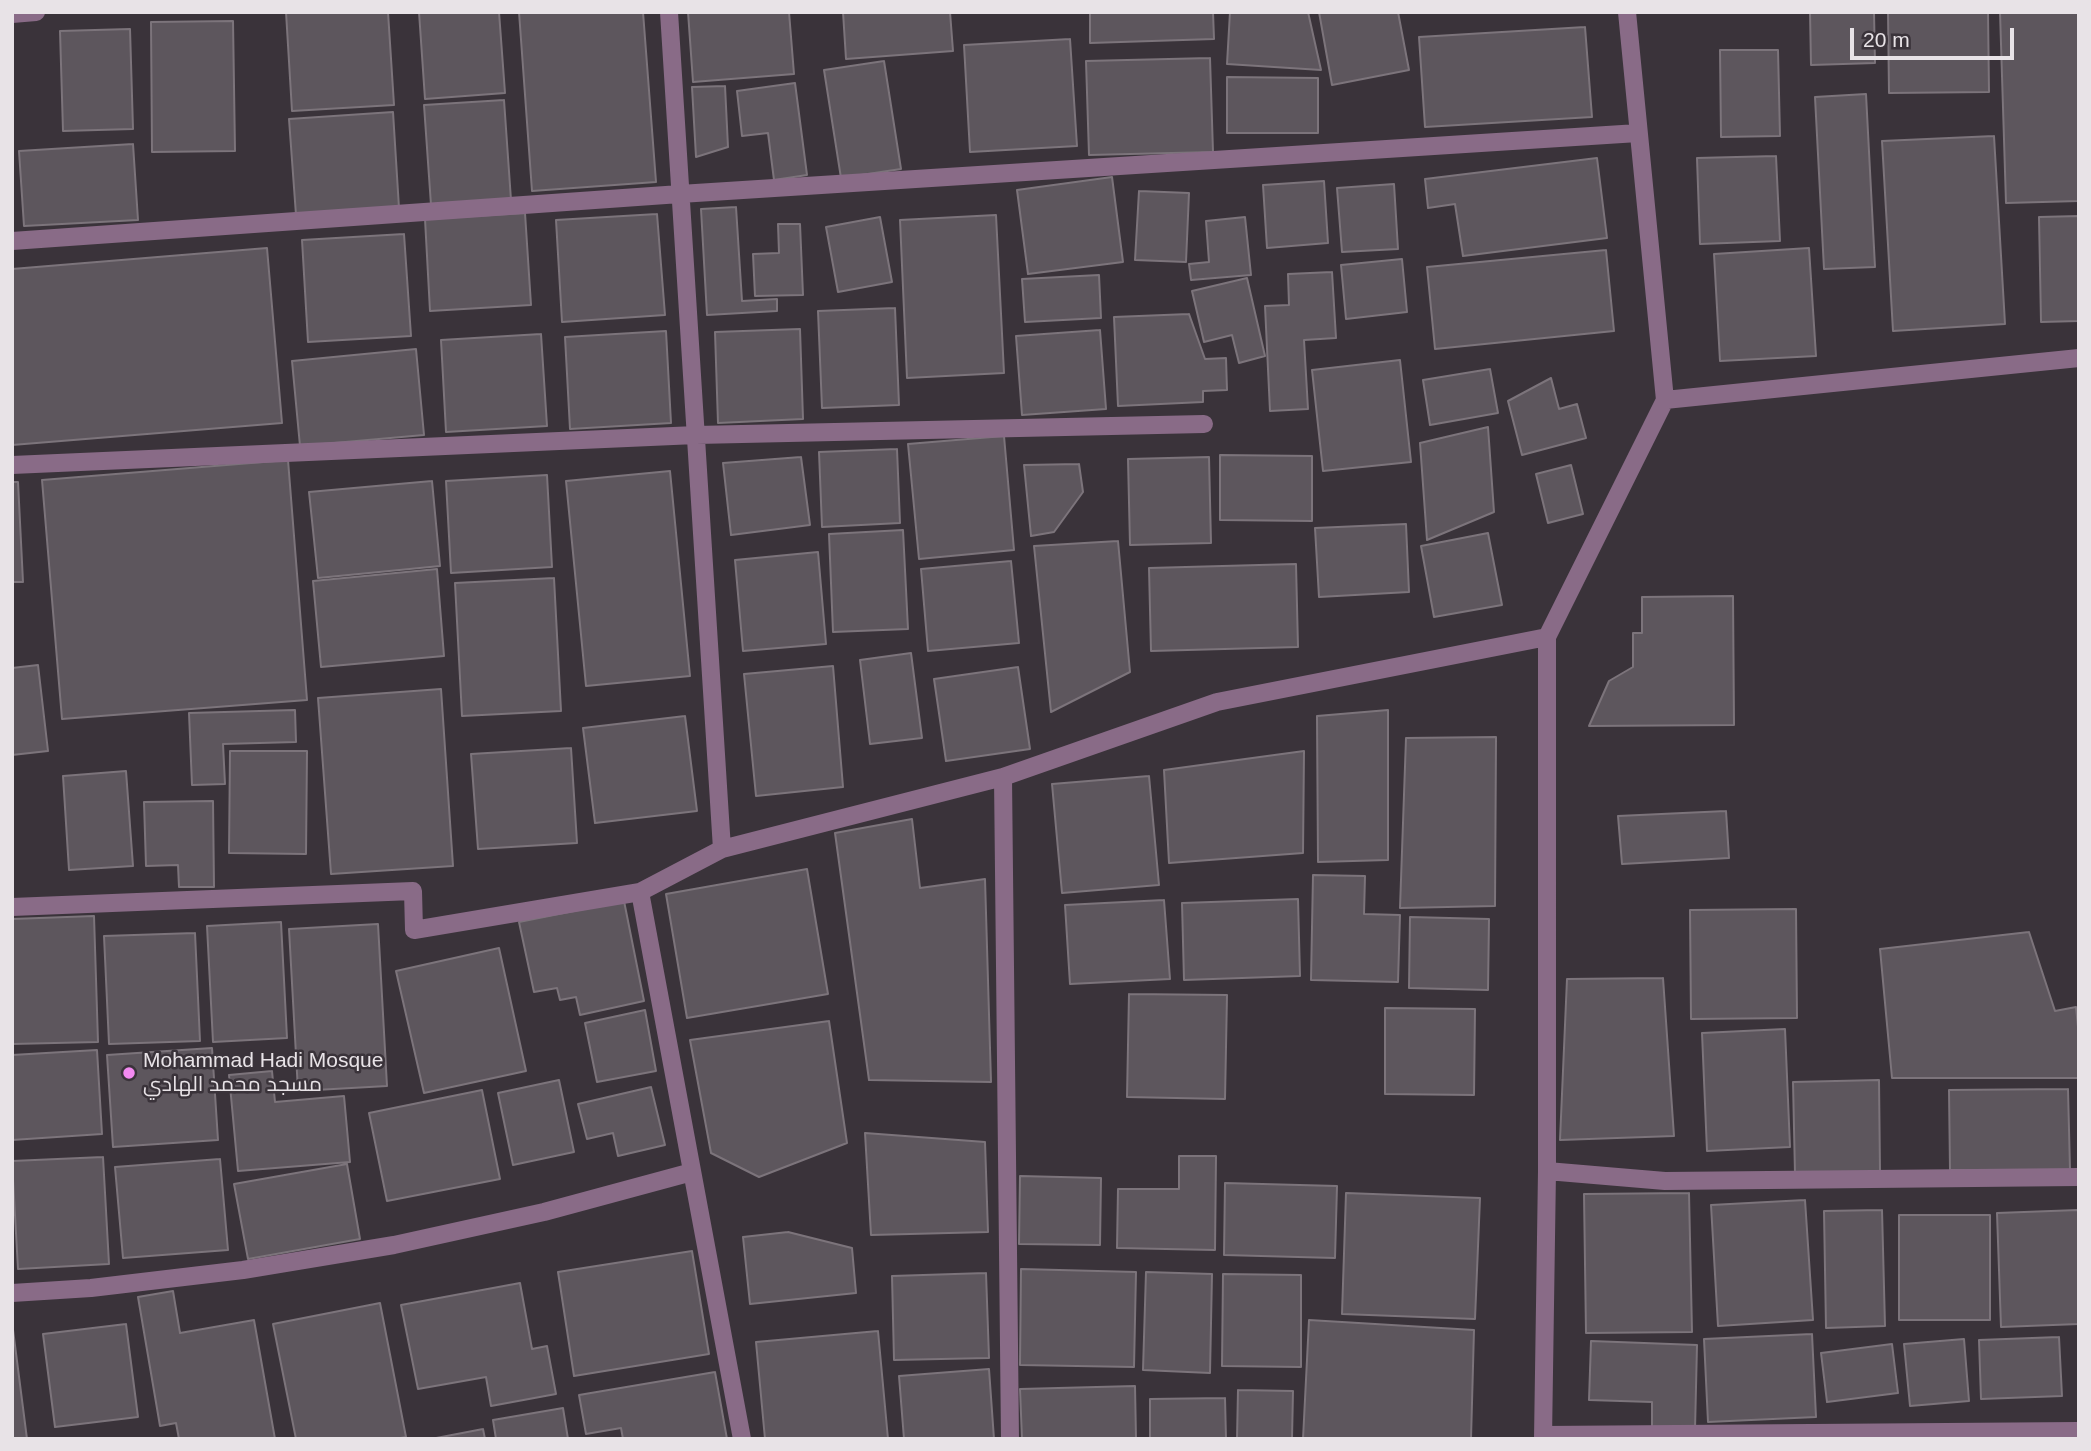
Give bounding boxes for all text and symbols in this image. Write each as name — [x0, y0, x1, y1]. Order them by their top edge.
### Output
scale bar — [1853, 14, 2018, 58]
text: 20 m — [1863, 28, 1910, 51]
place label: Mohammad Hadi Mosque مسجد محمد الهادي — [143, 1048, 383, 1098]
marker: Mohammad Hadi Mosque مسجد محمد الهادي — [121, 1065, 137, 1081]

